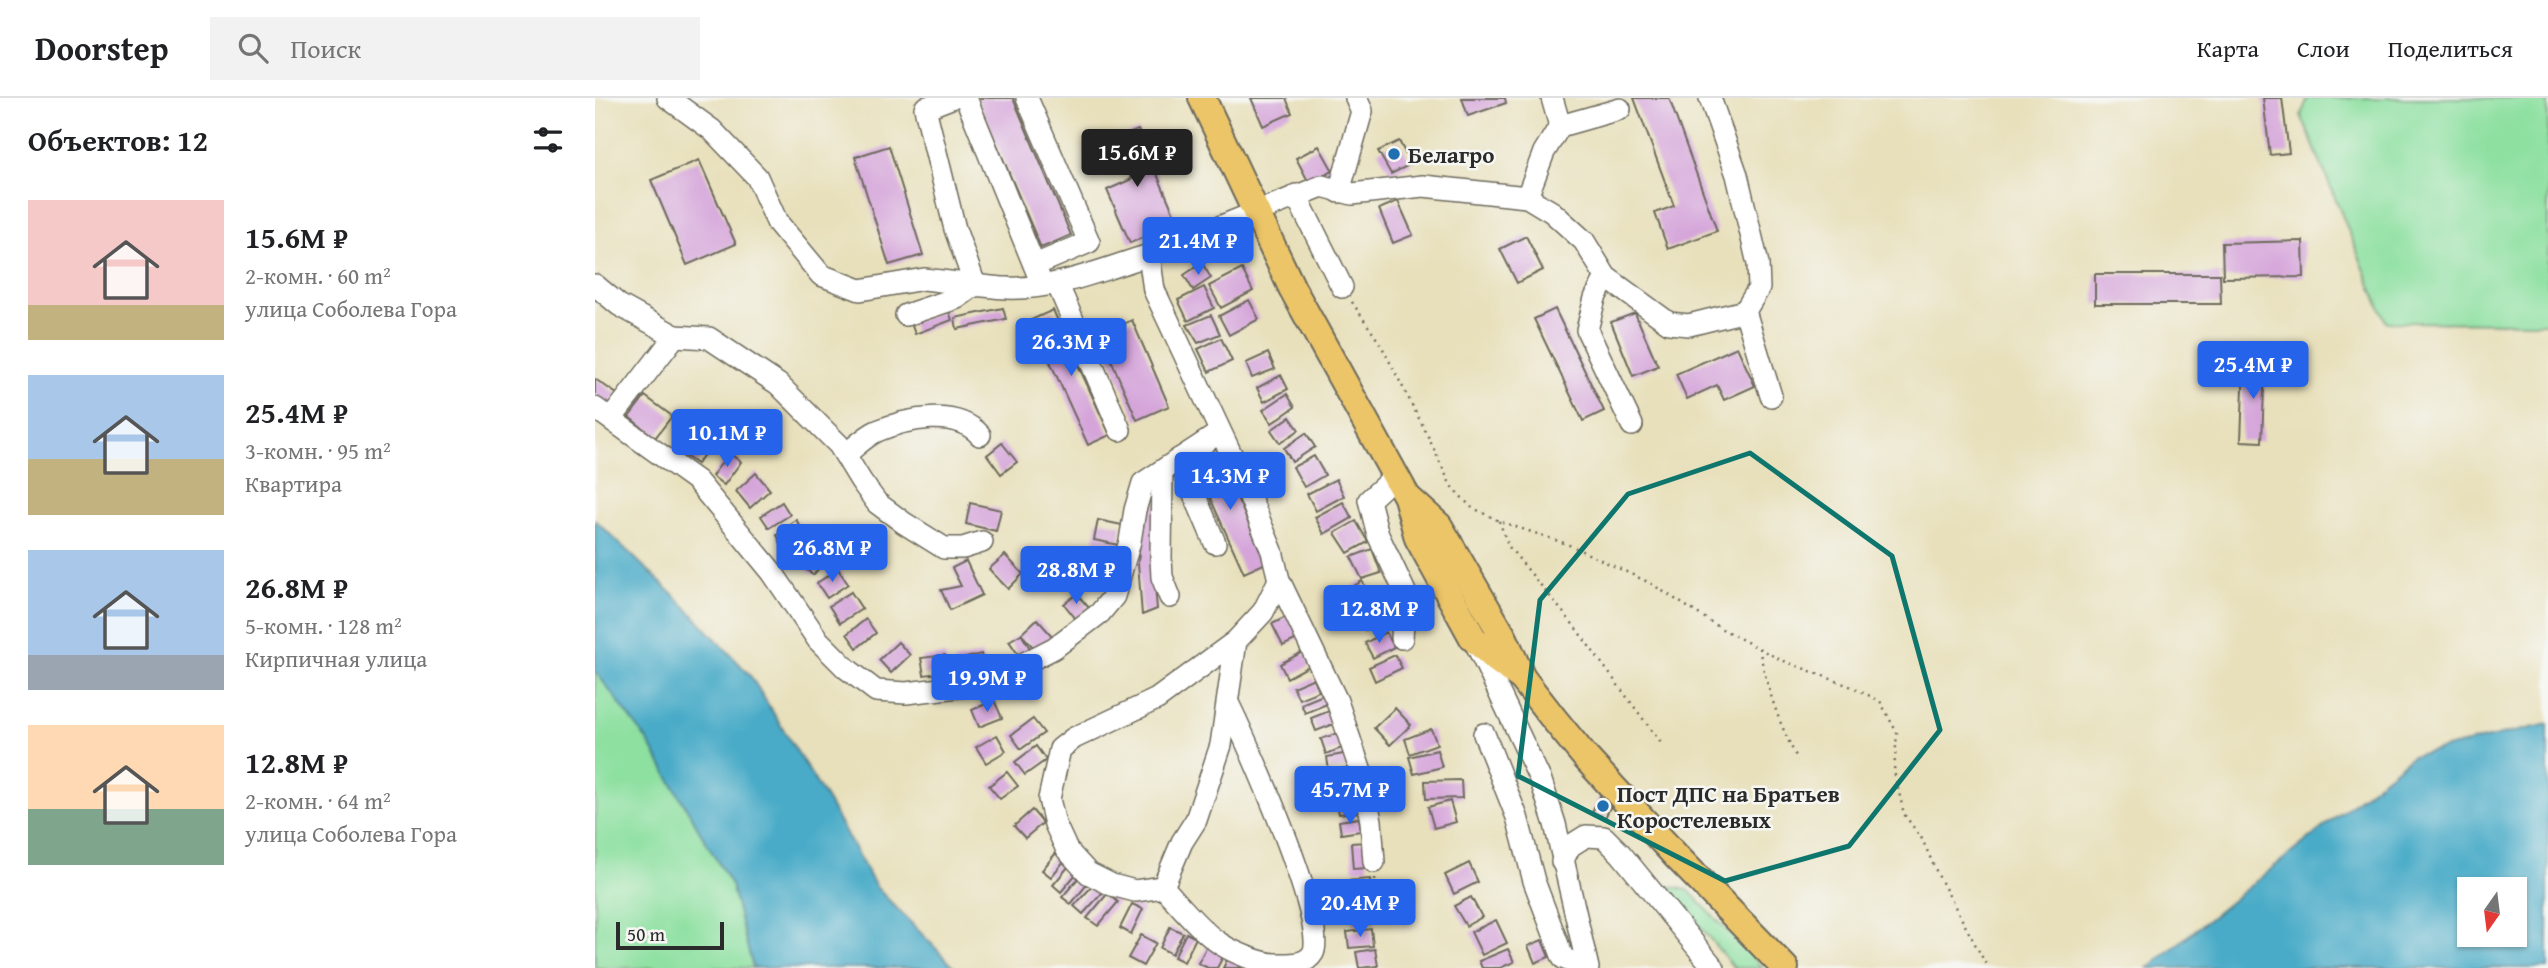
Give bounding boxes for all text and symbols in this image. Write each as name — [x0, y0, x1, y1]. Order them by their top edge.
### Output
search box — [210, 17, 700, 80]
text: Doorstep — [35, 24, 168, 72]
icon: search — [234, 29, 272, 67]
text: Поиск — [290, 29, 361, 68]
text: Карта — [2197, 31, 2259, 66]
text: Слои — [2297, 31, 2350, 66]
text: Поделиться — [2388, 31, 2513, 66]
text: Объектов: 12 — [28, 118, 208, 162]
icon: filters — [529, 121, 567, 159]
pin: 15.6M ₽ — [1072, 130, 1202, 189]
text: 15.6M ₽ — [1097, 135, 1177, 168]
place label: Белагро — [1408, 138, 1494, 171]
marker: Белагро — [1386, 146, 1402, 162]
text: 15.6M ₽ — [245, 215, 348, 259]
pin: 21.4M ₽ — [1133, 218, 1263, 277]
text: 21.4M ₽ — [1158, 223, 1238, 256]
icon: home — [84, 228, 168, 312]
text: 2-комн. · 60 m² — [245, 259, 391, 292]
text: улица Соболева Гора — [245, 292, 457, 325]
pin: 26.3M ₽ — [1006, 318, 1136, 378]
text: 26.3M ₽ — [1031, 324, 1111, 357]
pin: 25.4M ₽ — [2188, 342, 2318, 401]
text: 25.4M ₽ — [2213, 347, 2293, 380]
text: 25.4M ₽ — [245, 390, 348, 434]
icon: home — [84, 403, 168, 487]
pin: 10.1M ₽ — [662, 410, 792, 469]
text: 10.1M ₽ — [687, 415, 767, 448]
text: 3-комн. · 95 m² — [245, 434, 391, 467]
pin: 14.3M ₽ — [1165, 452, 1295, 512]
text: 14.3M ₽ — [1190, 458, 1270, 491]
text: Квартира — [245, 467, 342, 500]
pin: 26.8M ₽ — [767, 524, 897, 584]
text: 26.8M ₽ — [792, 530, 872, 563]
pin: 28.8M ₽ — [1011, 546, 1141, 606]
text: 28.8M ₽ — [1036, 552, 1116, 585]
text: 26.8M ₽ — [245, 565, 348, 609]
icon: home — [84, 578, 168, 662]
pin: 12.8M ₽ — [1314, 586, 1444, 645]
text: 12.8M ₽ — [1339, 591, 1419, 624]
text: 5-комн. · 128 m² — [245, 609, 402, 642]
text: Кирпичная улица — [245, 642, 427, 675]
pin: 19.9M ₽ — [922, 654, 1052, 714]
text: 19.9M ₽ — [947, 660, 1027, 693]
text: 12.8M ₽ — [245, 740, 348, 784]
icon: home — [84, 753, 168, 837]
pin: 45.7M ₽ — [1285, 766, 1415, 826]
text: 45.7M ₽ — [1310, 772, 1390, 805]
place label: Пост ДПС на Братьев Коростелевых — [1617, 777, 1840, 836]
text: 2-комн. · 64 m² — [245, 784, 391, 817]
marker: Пост ДПС на Братьев Коростелевых — [1595, 798, 1611, 814]
text: улица Соболева Гора — [245, 817, 457, 850]
north arrow — [2457, 877, 2527, 947]
map controls — [2457, 877, 2527, 947]
pin: 20.4M ₽ — [1295, 880, 1425, 939]
text: 20.4M ₽ — [1320, 885, 1400, 918]
scale bar — [616, 919, 725, 951]
text: 50 m — [627, 920, 665, 948]

